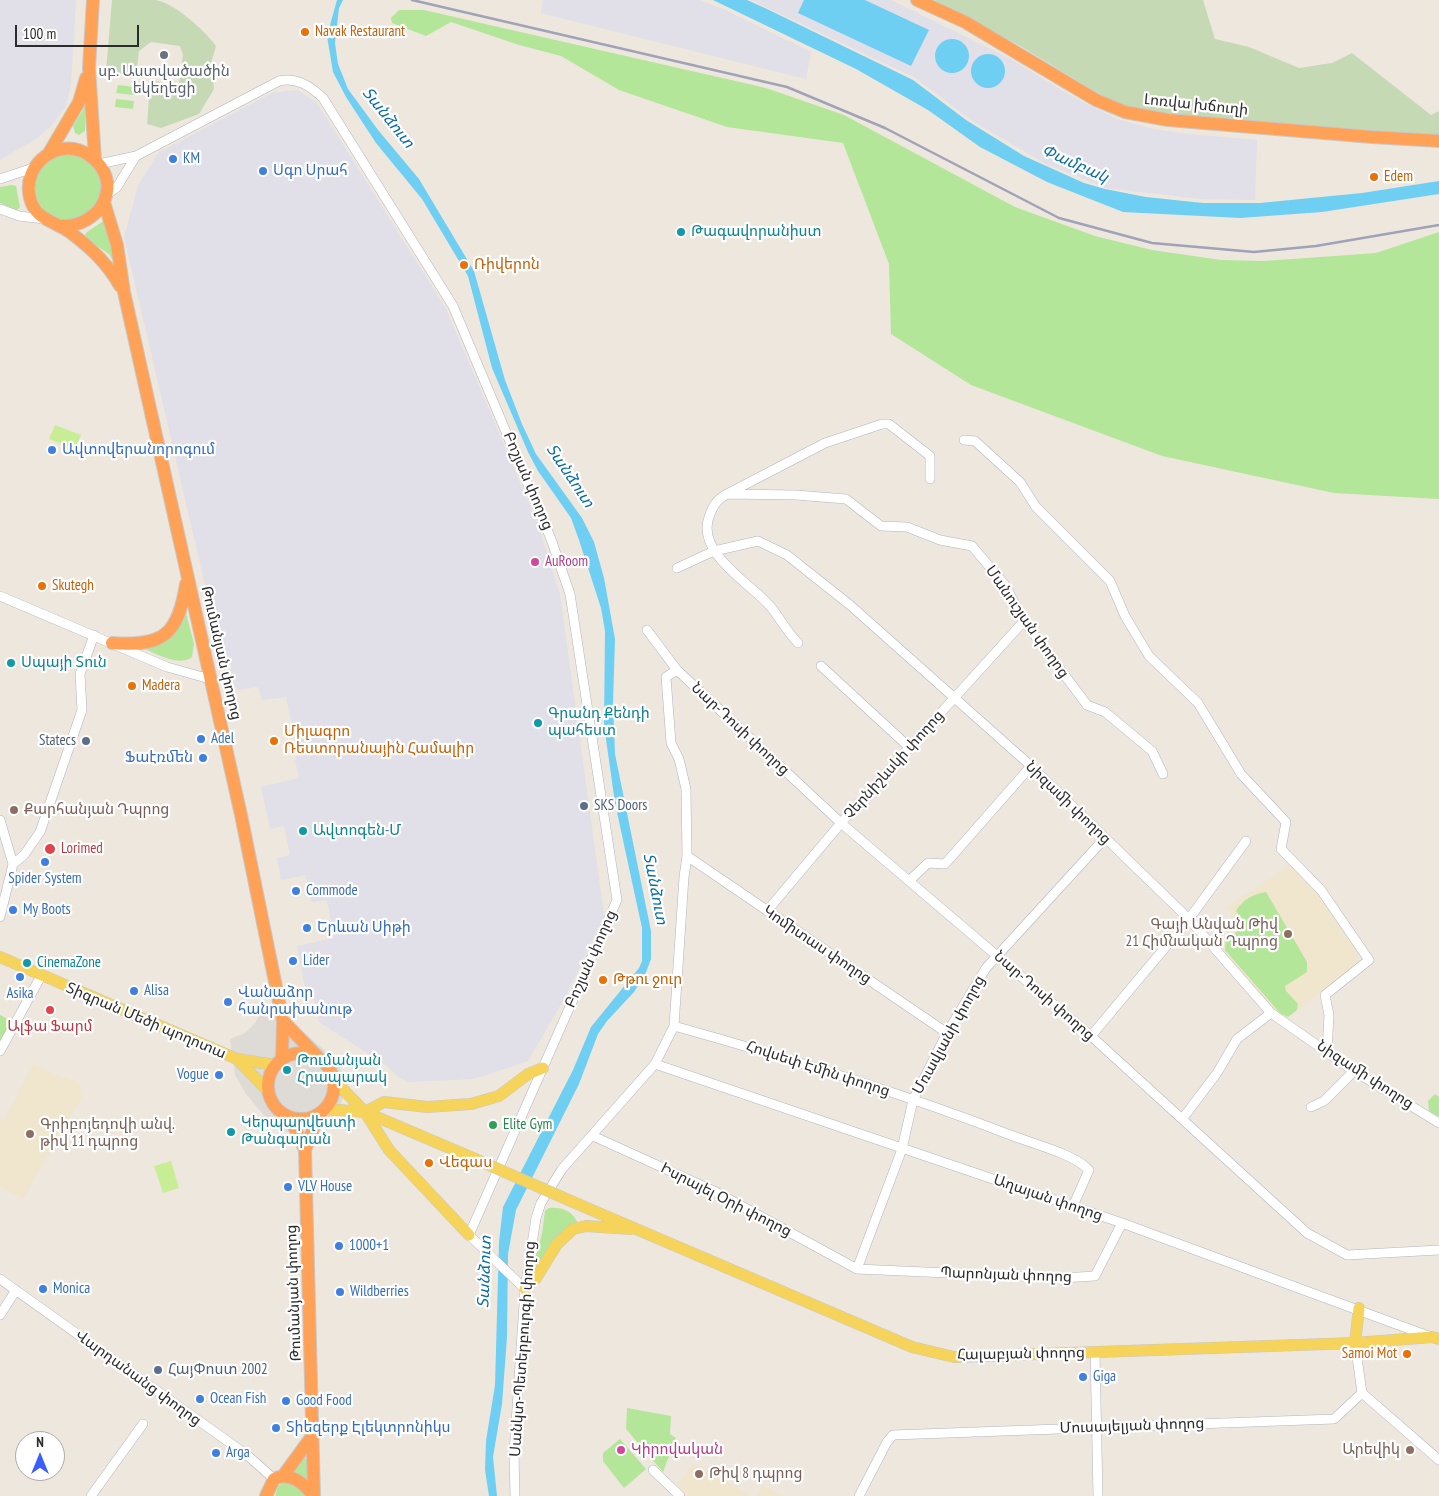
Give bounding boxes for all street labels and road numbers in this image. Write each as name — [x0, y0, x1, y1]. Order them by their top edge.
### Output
street label: Լոռվա խճուղի — [1143, 91, 1249, 119]
street label: Բոշյան փողոց — [499, 429, 557, 533]
street label: Մանուշյան փողոց — [981, 562, 1073, 682]
street label: Թումանյան փողոց — [197, 584, 245, 722]
street label: Նար-Դոսի փողոց — [687, 679, 793, 779]
street label: Չերնիշևսկի փողոց — [840, 707, 948, 823]
street label: Նիզամի փողոց — [1021, 758, 1115, 848]
street label: Կոմիտաս փողոց — [759, 902, 875, 988]
street label: Բոշյան փողոց — [561, 907, 621, 1011]
street label: Նար-Դոսի փողոց — [990, 947, 1098, 1045]
street label: Մռավյանի փողոց — [909, 973, 989, 1097]
street label: Տիգրան Մեծի պողոտա — [63, 979, 229, 1063]
street label: Հովսեփ Էմին փողոց — [744, 1037, 892, 1101]
street label: Նիզամի փողոց — [1313, 1037, 1417, 1113]
street label: Իսրայել Օրի փողոց — [658, 1159, 794, 1241]
street label: Աղայան փողոց — [991, 1171, 1105, 1225]
street label: Թումանյան փողոց — [283, 1224, 305, 1362]
street label: Սանկտ-Պետերբուրգի փողոց — [506, 1240, 540, 1458]
street label: Պարոնյան փողոց — [940, 1264, 1072, 1286]
street label: Վարդանանց փողոց — [71, 1326, 205, 1430]
street label: Հալաբյան փողոց — [957, 1344, 1085, 1364]
street label: Մուսայելյան փողոց — [1059, 1414, 1205, 1438]

